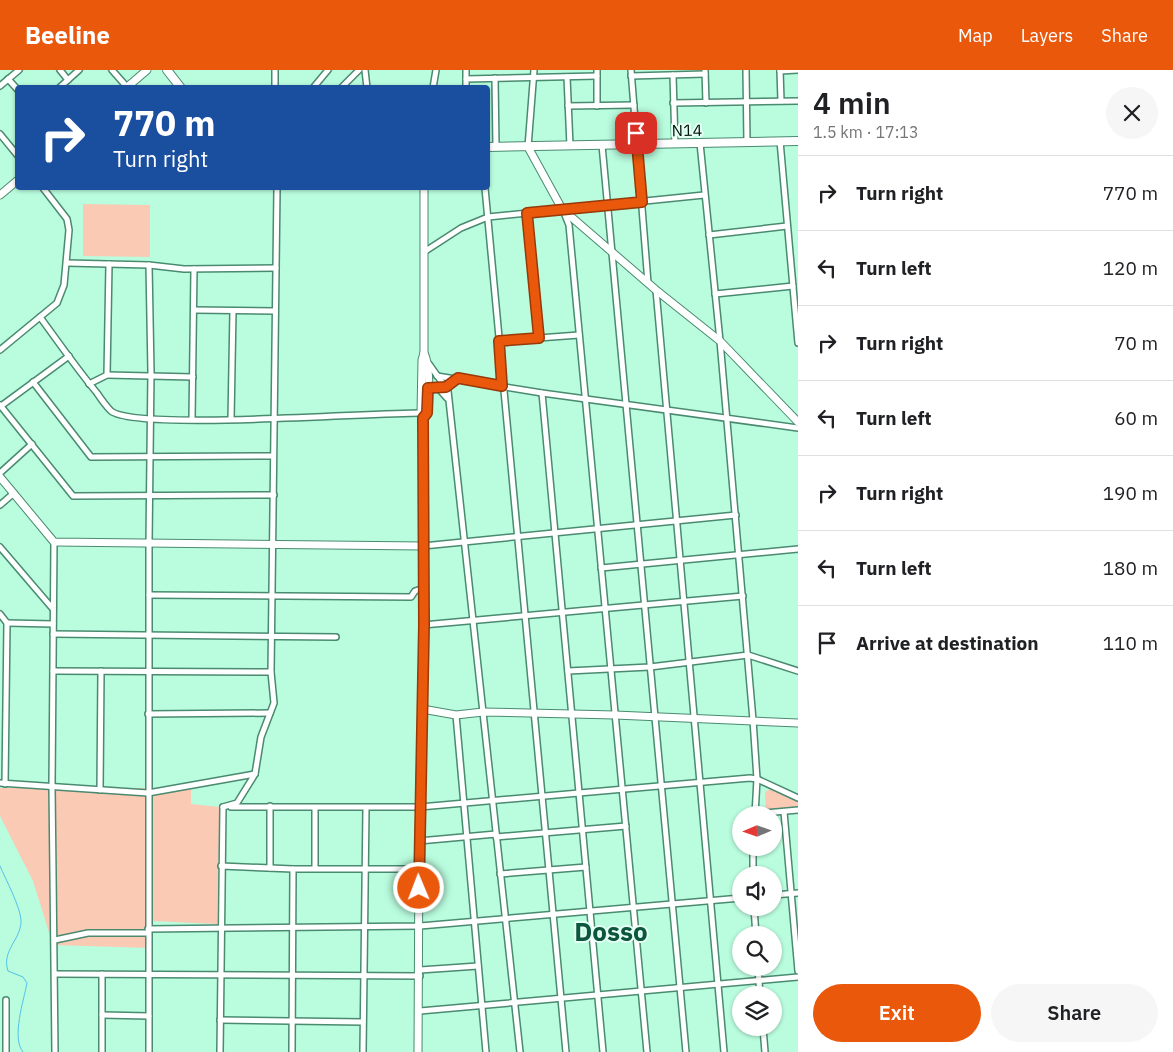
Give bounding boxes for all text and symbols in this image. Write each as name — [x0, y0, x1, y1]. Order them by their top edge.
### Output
text: Beeline — [25, 19, 110, 51]
text: Map — [958, 24, 993, 47]
text: Layers — [1021, 24, 1073, 47]
text: Share — [1101, 24, 1148, 47]
text: 4 min — [813, 83, 891, 122]
button: close — [1106, 87, 1158, 139]
text: 770 m — [113, 100, 216, 146]
icon: right — [30, 105, 95, 170]
pin — [615, 112, 657, 154]
icon: arrive — [622, 119, 650, 147]
street label: N14 — [672, 120, 702, 140]
text: 1.5 km · 17:13 — [813, 122, 919, 142]
text: Turn right — [113, 144, 208, 173]
icon: right — [813, 179, 841, 207]
text: Turn right — [856, 181, 943, 205]
text: 770 m — [1103, 181, 1158, 205]
icon: left — [813, 254, 841, 282]
text: Turn left — [856, 256, 932, 280]
text: 120 m — [1103, 256, 1158, 280]
icon: right — [813, 329, 841, 357]
text: Turn right — [856, 331, 943, 355]
text: 70 m — [1114, 331, 1158, 355]
icon: left — [813, 404, 841, 432]
text: Turn left — [856, 406, 932, 430]
text: 60 m — [1114, 406, 1158, 430]
icon: right — [813, 479, 841, 507]
text: Turn right — [856, 481, 943, 505]
text: 190 m — [1103, 481, 1158, 505]
icon: left — [813, 554, 841, 582]
text: Turn left — [856, 556, 932, 580]
text: 180 m — [1103, 556, 1158, 580]
icon: arrive — [813, 629, 841, 657]
text: Arrive at destination — [856, 631, 1039, 655]
text: 110 m — [1103, 631, 1158, 655]
north arrow — [732, 806, 782, 856]
map controls — [732, 806, 782, 1036]
position arrow — [392, 861, 444, 913]
button: sound — [732, 866, 782, 916]
district label: Dosso — [574, 914, 648, 948]
button: search — [732, 926, 782, 976]
button: Exit — [813, 984, 981, 1042]
button: Share — [991, 984, 1158, 1042]
button: layers — [732, 986, 782, 1036]

